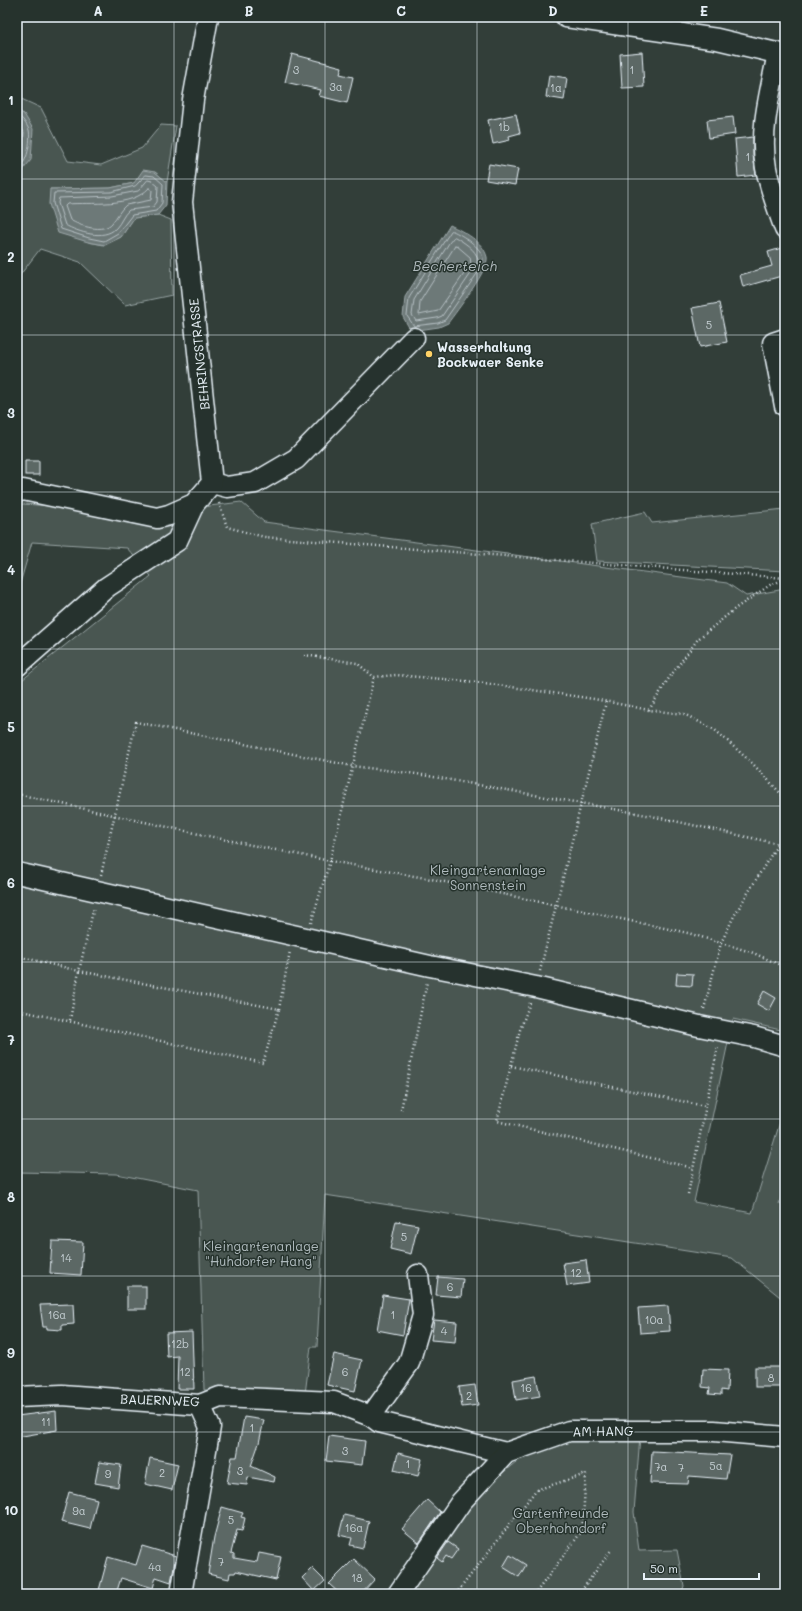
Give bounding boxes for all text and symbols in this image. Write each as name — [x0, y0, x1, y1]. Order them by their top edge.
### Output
text: A — [93, 2, 103, 19]
text: B — [245, 2, 254, 19]
text: C — [396, 2, 406, 19]
text: D — [548, 2, 558, 19]
text: E — [700, 2, 708, 19]
house number: 3 — [293, 62, 300, 77]
house number: 1 — [630, 62, 634, 77]
house number: 3a — [329, 79, 343, 94]
house number: 1a — [550, 80, 562, 95]
text: 1 — [8, 91, 14, 108]
house number: 1b — [498, 119, 510, 134]
house number: 1 — [746, 149, 750, 164]
text: 2 — [7, 248, 15, 265]
water label: Becherteich — [413, 256, 497, 275]
street label: BEHRINGSTRASSE — [184, 297, 213, 411]
house number: 5 — [706, 317, 712, 332]
place label: Wasserhaltung Bockwaer Senke — [437, 338, 544, 370]
marker: Wasserhaltung Bockwaer Senke — [424, 349, 434, 359]
text: 3 — [7, 404, 15, 421]
text: 4 — [7, 561, 15, 578]
text: 5 — [7, 718, 15, 735]
park label: Kleingartenanlage Sonnenstein — [430, 861, 546, 893]
text: 6 — [7, 874, 15, 891]
text: 7 — [7, 1031, 15, 1048]
text: 8 — [7, 1188, 15, 1205]
house number: 5 — [401, 1229, 407, 1244]
park label: Kleingartenanlage "Huhdorfer Hang" — [203, 1237, 319, 1269]
house number: 14 — [60, 1250, 72, 1265]
house number: 12 — [570, 1265, 582, 1280]
house number: 6 — [447, 1279, 453, 1294]
house number: 16a — [48, 1307, 66, 1322]
house number: 1 — [391, 1307, 395, 1322]
house number: 10a — [645, 1312, 663, 1327]
house number: 4 — [441, 1323, 448, 1338]
house number: 12b — [171, 1336, 189, 1351]
text: 9 — [7, 1344, 15, 1361]
house number: 12 — [179, 1364, 191, 1379]
house number: 6 — [342, 1364, 348, 1379]
house number: 8 — [768, 1370, 775, 1385]
house number: 16 — [520, 1380, 532, 1395]
house number: 2 — [466, 1388, 472, 1403]
street label: BAUERNWEG — [120, 1390, 200, 1409]
house number: 11 — [41, 1414, 51, 1429]
house number: 1 — [250, 1420, 254, 1435]
street label: AM HANG — [572, 1421, 634, 1440]
house number: 3 — [342, 1443, 349, 1458]
house number: 1 — [406, 1456, 410, 1471]
house number: 5a — [709, 1458, 723, 1473]
house number: 7a — [655, 1459, 668, 1474]
house number: 7 — [678, 1460, 684, 1475]
house number: 3 — [237, 1463, 244, 1478]
house number: 2 — [159, 1465, 165, 1480]
house number: 9 — [105, 1466, 112, 1481]
text: 10 — [4, 1501, 18, 1518]
house number: 9a — [72, 1503, 86, 1518]
park label: Gartenfreunde Oberhohndorf — [513, 1504, 609, 1536]
house number: 5 — [228, 1512, 234, 1527]
house number: 16a — [345, 1520, 363, 1535]
house number: 7 — [218, 1554, 224, 1569]
scale bar — [644, 1555, 759, 1581]
house number: 4a — [148, 1559, 162, 1574]
text: 50 m — [650, 1560, 678, 1576]
house number: 18 — [351, 1570, 363, 1585]

